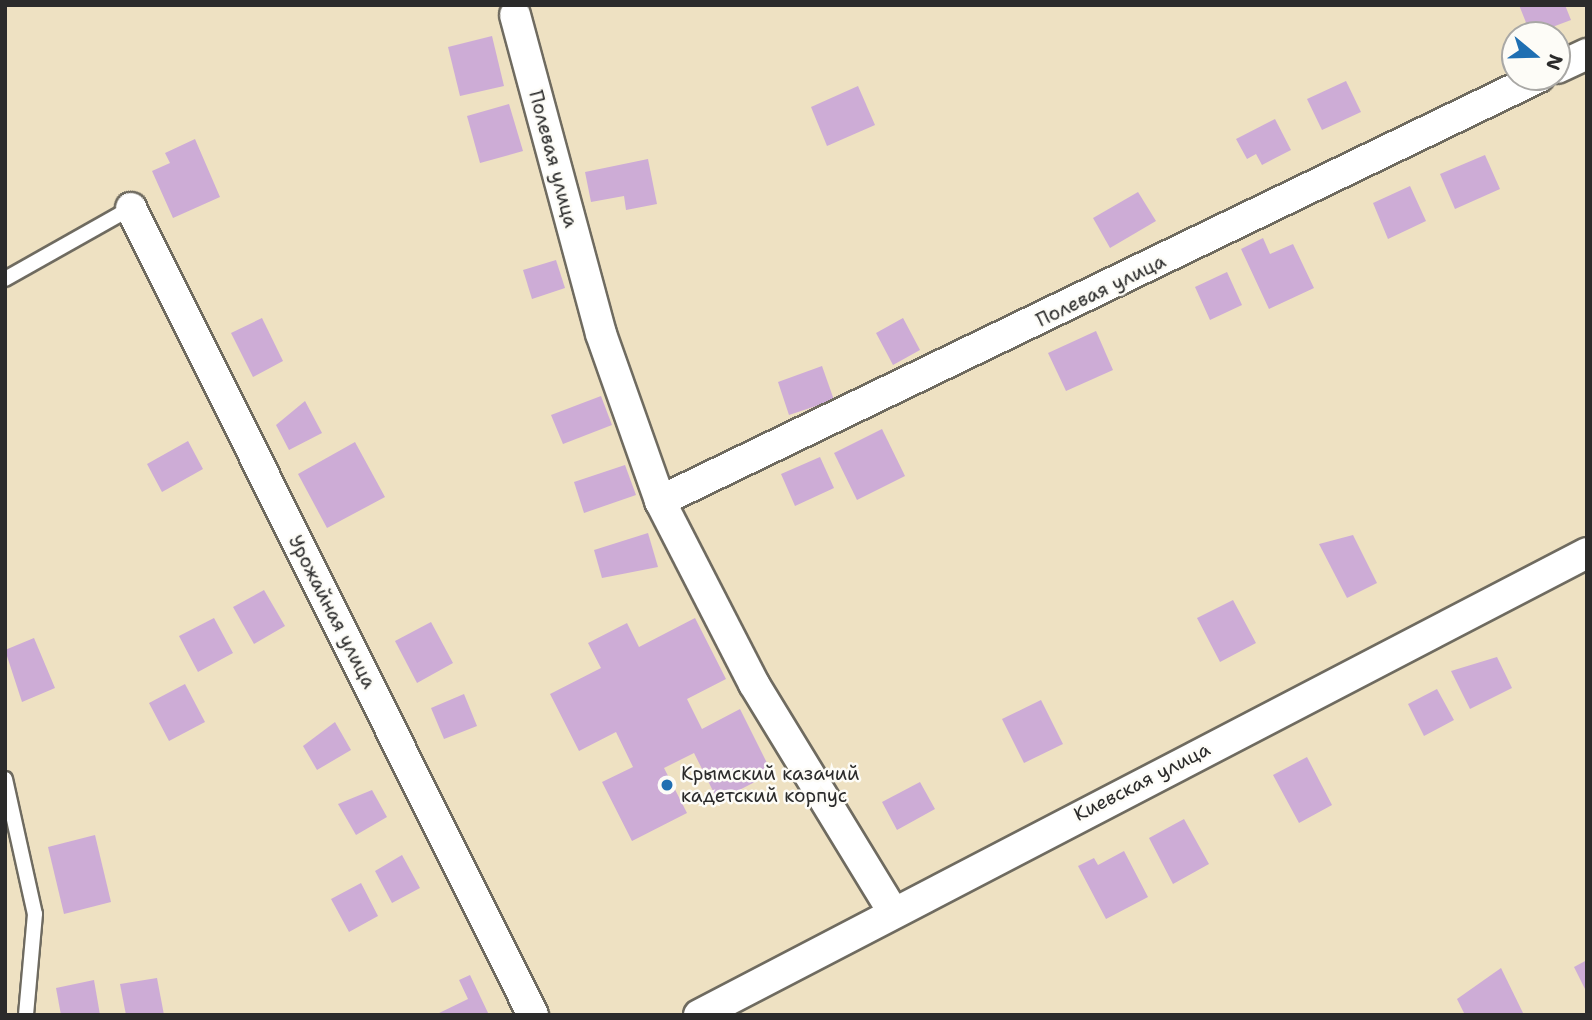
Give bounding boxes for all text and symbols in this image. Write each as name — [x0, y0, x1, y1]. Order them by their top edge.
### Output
north arrow — [1501, 21, 1571, 91]
text: N — [1540, 51, 1569, 74]
street label: Полевая улица — [524, 88, 582, 230]
street label: Полевая улица — [1033, 250, 1169, 332]
street label: Урожайная улица — [284, 532, 380, 692]
street label: Киевская улица — [1070, 738, 1214, 826]
place label: Крымский казачий кадетский корпус — [681, 763, 859, 807]
marker: Крымский казачий кадетский корпус — [659, 777, 675, 793]

